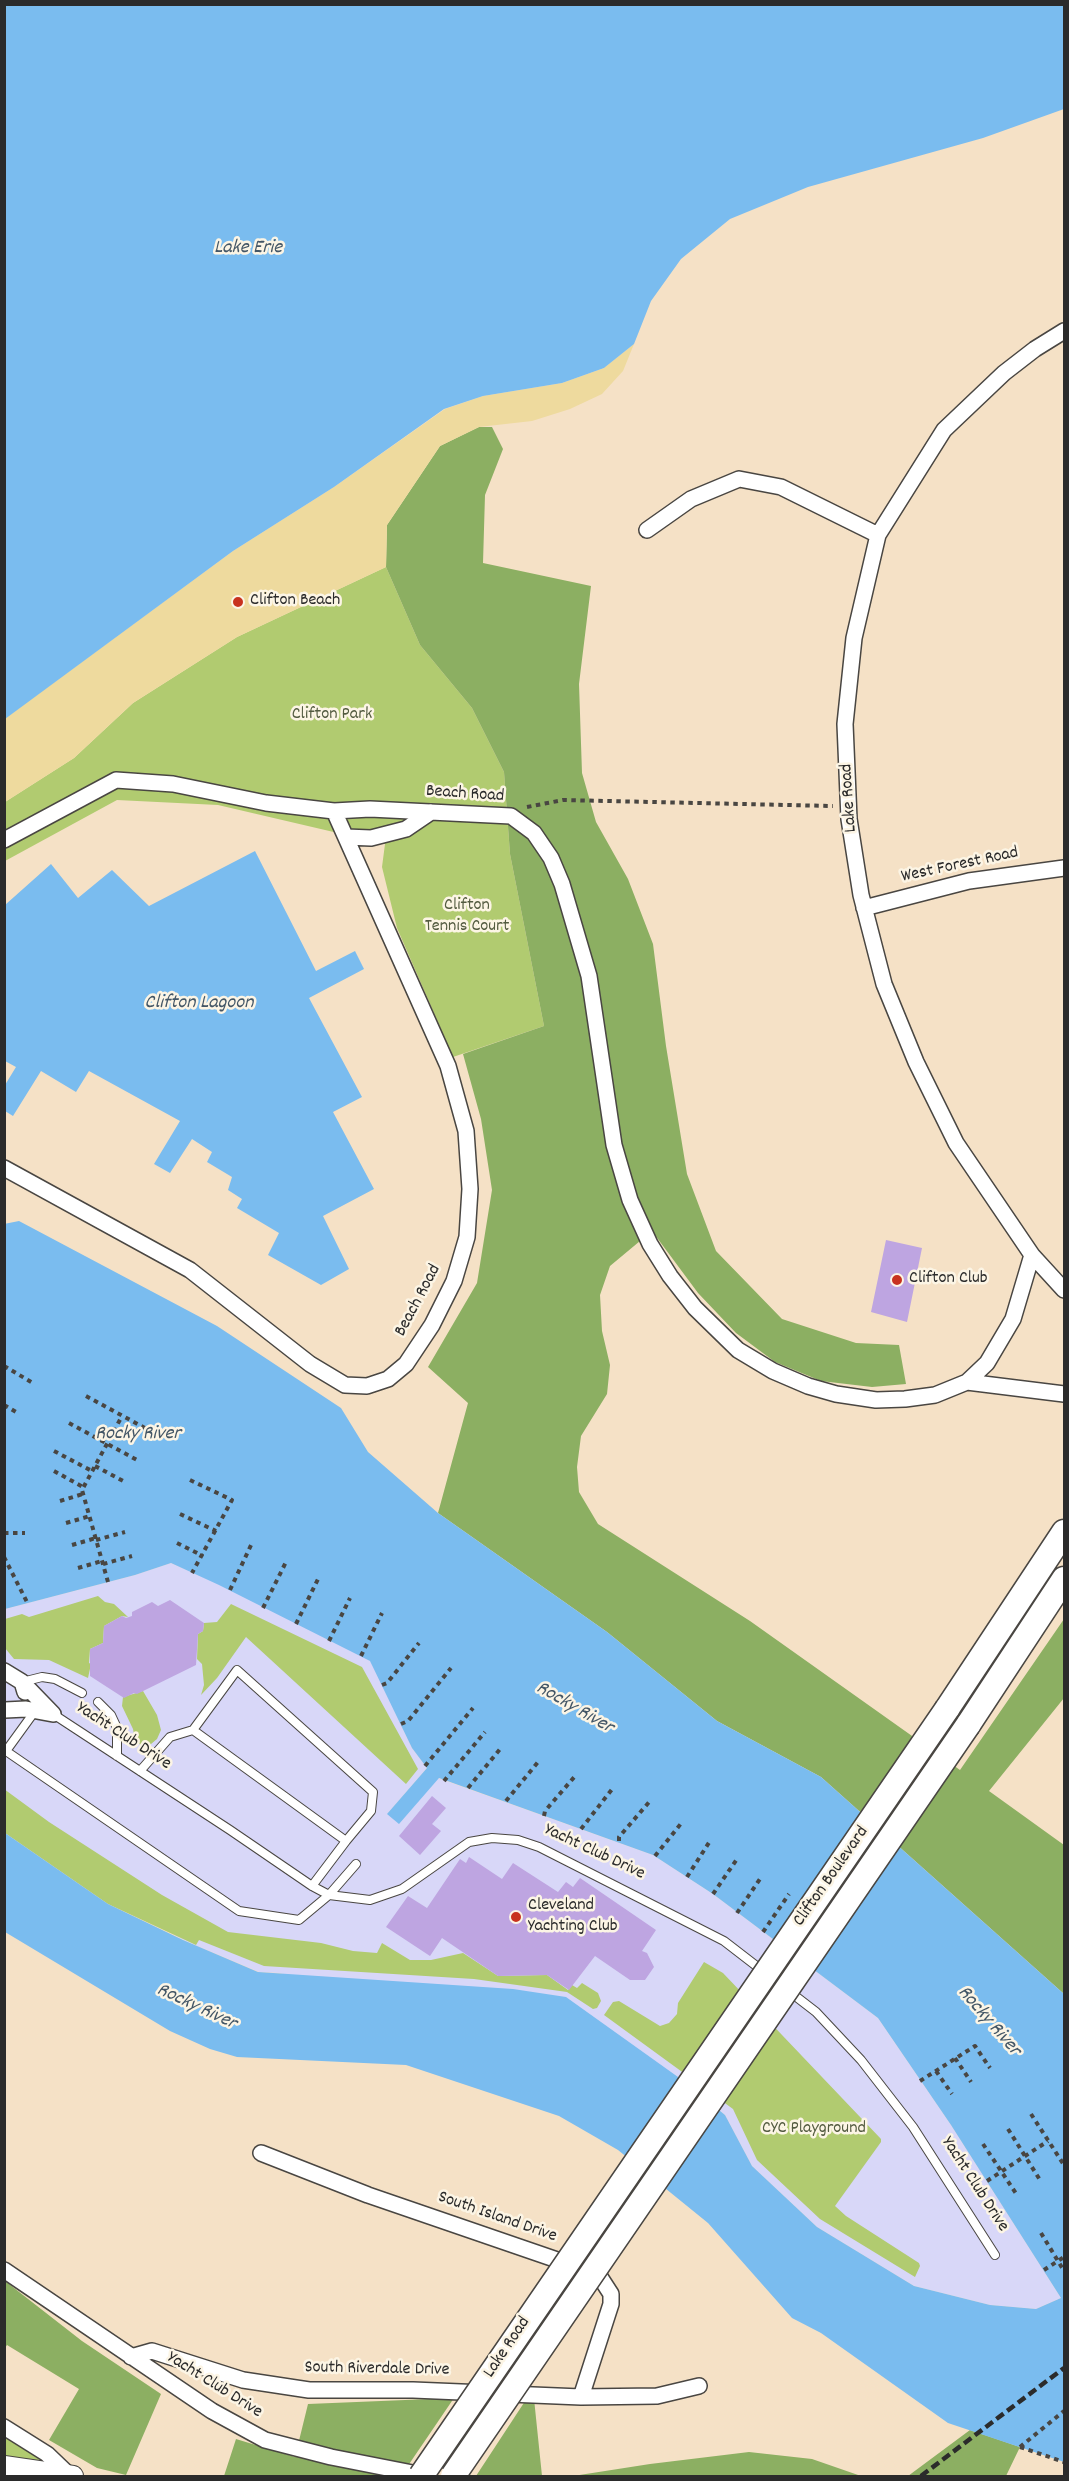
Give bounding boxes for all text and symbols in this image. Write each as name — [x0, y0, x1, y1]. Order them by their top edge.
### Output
water label: Lake Erie — [214, 237, 282, 261]
place label: Clifton Beach — [250, 591, 340, 613]
marker: Clifton Beach — [231, 595, 245, 609]
park label: Clifton Park — [292, 705, 372, 727]
street label: Lake Road — [837, 763, 863, 833]
street label: Beach Road — [425, 782, 505, 808]
street label: West Forest Road — [899, 843, 1021, 889]
park label: Clifton Tennis Court — [425, 896, 509, 938]
water label: Clifton Lagoon — [145, 992, 253, 1016]
street label: Beach Road — [391, 1261, 447, 1341]
place label: Clifton Club — [909, 1269, 988, 1291]
marker: Clifton Club — [890, 1273, 904, 1287]
water label: Rocky River — [95, 1423, 181, 1447]
water label: Rocky River — [531, 1677, 617, 1741]
street label: Yacht Club Drive — [71, 1698, 175, 1776]
street label: Yacht Club Drive — [540, 1820, 648, 1886]
street label: Clifton Boulevard — [789, 1823, 875, 1931]
place label: Cleveland Yachting Club — [528, 1896, 617, 1938]
marker: Cleveland Yachting Club — [509, 1910, 523, 1924]
water label: Rocky River — [152, 1979, 240, 2037]
water label: Rocky River — [951, 1982, 1025, 2062]
park label: CYC Playground — [762, 2119, 866, 2141]
street label: Yacht Club Drive — [935, 2133, 1013, 2237]
street label: South Island Drive — [435, 2188, 559, 2248]
street label: Lake Road — [480, 2313, 536, 2383]
street label: Yacht Club Drive — [162, 2348, 266, 2424]
street label: South Riverdale Drive — [304, 2358, 450, 2382]

